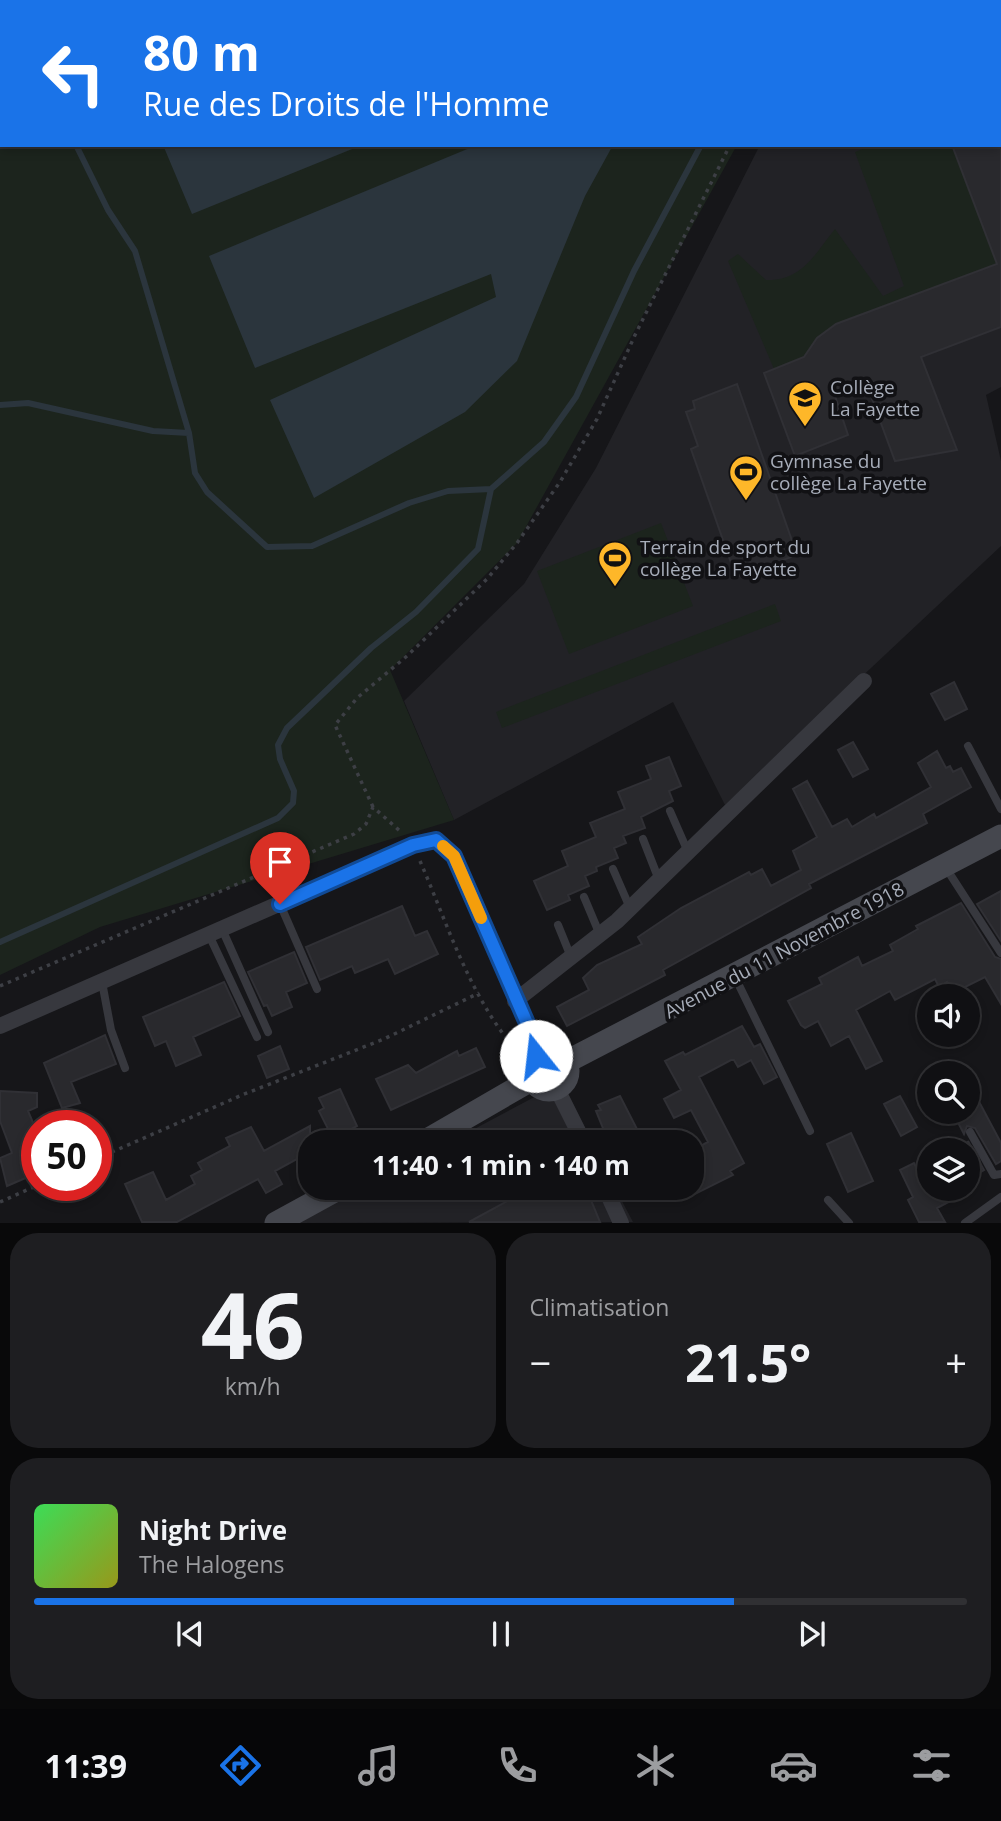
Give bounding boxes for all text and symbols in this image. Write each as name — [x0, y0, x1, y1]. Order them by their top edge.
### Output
text: 80 m — [143, 19, 260, 85]
icon: left — [28, 28, 119, 119]
text: Rue des Droits de l'Homme — [143, 82, 549, 125]
place label: Collège La Fayette — [830, 374, 920, 422]
school or university icon: Collège La Fayette — [786, 379, 824, 428]
place label: Gymnase du collège La Fayette — [770, 448, 927, 496]
sports icon: Gymnase du collège La Fayette — [727, 453, 765, 502]
place label: Terrain de sport du collège La Fayette — [640, 534, 811, 582]
sports icon: Terrain de sport du collège La Fayette — [596, 539, 634, 588]
pin — [250, 832, 310, 904]
icon: arrive — [261, 843, 299, 881]
street label: Avenue du 11 Novembre 1918 — [660, 876, 908, 1024]
map controls — [917, 984, 980, 1201]
button: sound — [917, 984, 980, 1047]
position arrow — [499, 1019, 573, 1093]
button: search — [917, 1061, 980, 1124]
speed limit sign: 50 — [21, 1110, 112, 1201]
button: layers — [917, 1138, 980, 1201]
text: 11:40 · 1 min · 140 m — [372, 1147, 630, 1183]
text: 46 — [201, 1262, 305, 1386]
text: Climatisation — [530, 1291, 669, 1323]
text: 21.5° — [685, 1326, 811, 1397]
text: − — [530, 1336, 551, 1388]
text: + — [945, 1336, 967, 1388]
text: km/h — [225, 1370, 281, 1402]
text: Night Drive — [139, 1512, 287, 1548]
text: The Halogens — [139, 1548, 285, 1580]
icon: previous — [171, 1615, 209, 1653]
icon: pause — [482, 1615, 520, 1653]
icon: next — [793, 1615, 831, 1653]
icon: directions — [216, 1741, 265, 1790]
icon: music — [354, 1741, 403, 1790]
icon: phone — [493, 1741, 542, 1790]
icon: climate — [631, 1741, 680, 1790]
icon: car — [769, 1741, 818, 1790]
icon: filters — [907, 1741, 956, 1790]
text: 11:39 — [45, 1744, 127, 1787]

